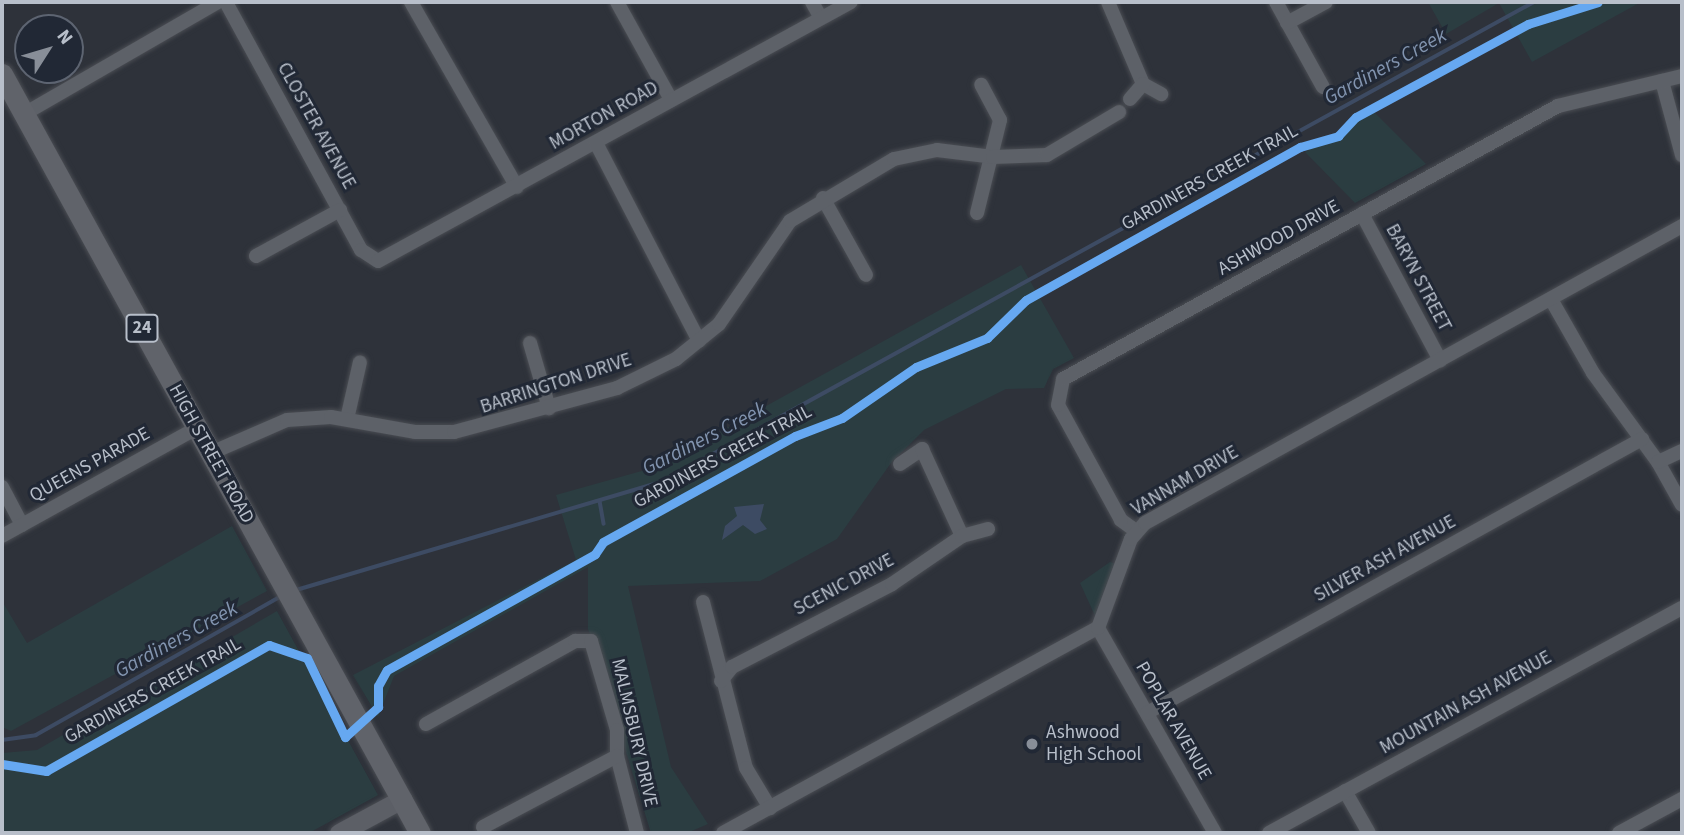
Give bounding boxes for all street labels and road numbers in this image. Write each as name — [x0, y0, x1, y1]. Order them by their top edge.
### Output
street label: CLOSTER AVENUE — [272, 59, 360, 193]
street label: MORTON ROAD — [546, 77, 662, 155]
street label: GARDINERS CREEK TRAIL — [1118, 120, 1302, 236]
street label: ASHWOOD DRIVE — [1214, 195, 1344, 281]
street label: BARYN STREET — [1380, 220, 1456, 336]
road number: 24 — [124, 314, 160, 342]
street label: BARRINGTON DRIVE — [478, 349, 634, 419]
street label: HIGH STREET ROAD — [163, 381, 259, 527]
street label: GARDINERS CREEK TRAIL — [630, 400, 816, 514]
street label: QUEENS PARADE — [26, 423, 154, 507]
street label: VANNAM DRIVE — [1127, 441, 1243, 521]
street label: SILVER ASH AVENUE — [1310, 511, 1460, 607]
street label: SCENIC DRIVE — [790, 549, 898, 621]
street label: GARDINERS CREEK TRAIL — [61, 633, 245, 749]
street label: MOUNTAIN ASH AVENUE — [1376, 646, 1556, 760]
street label: MALMSBURY DRIVE — [606, 657, 662, 809]
street label: POPLAR AVENUE — [1130, 658, 1216, 784]

